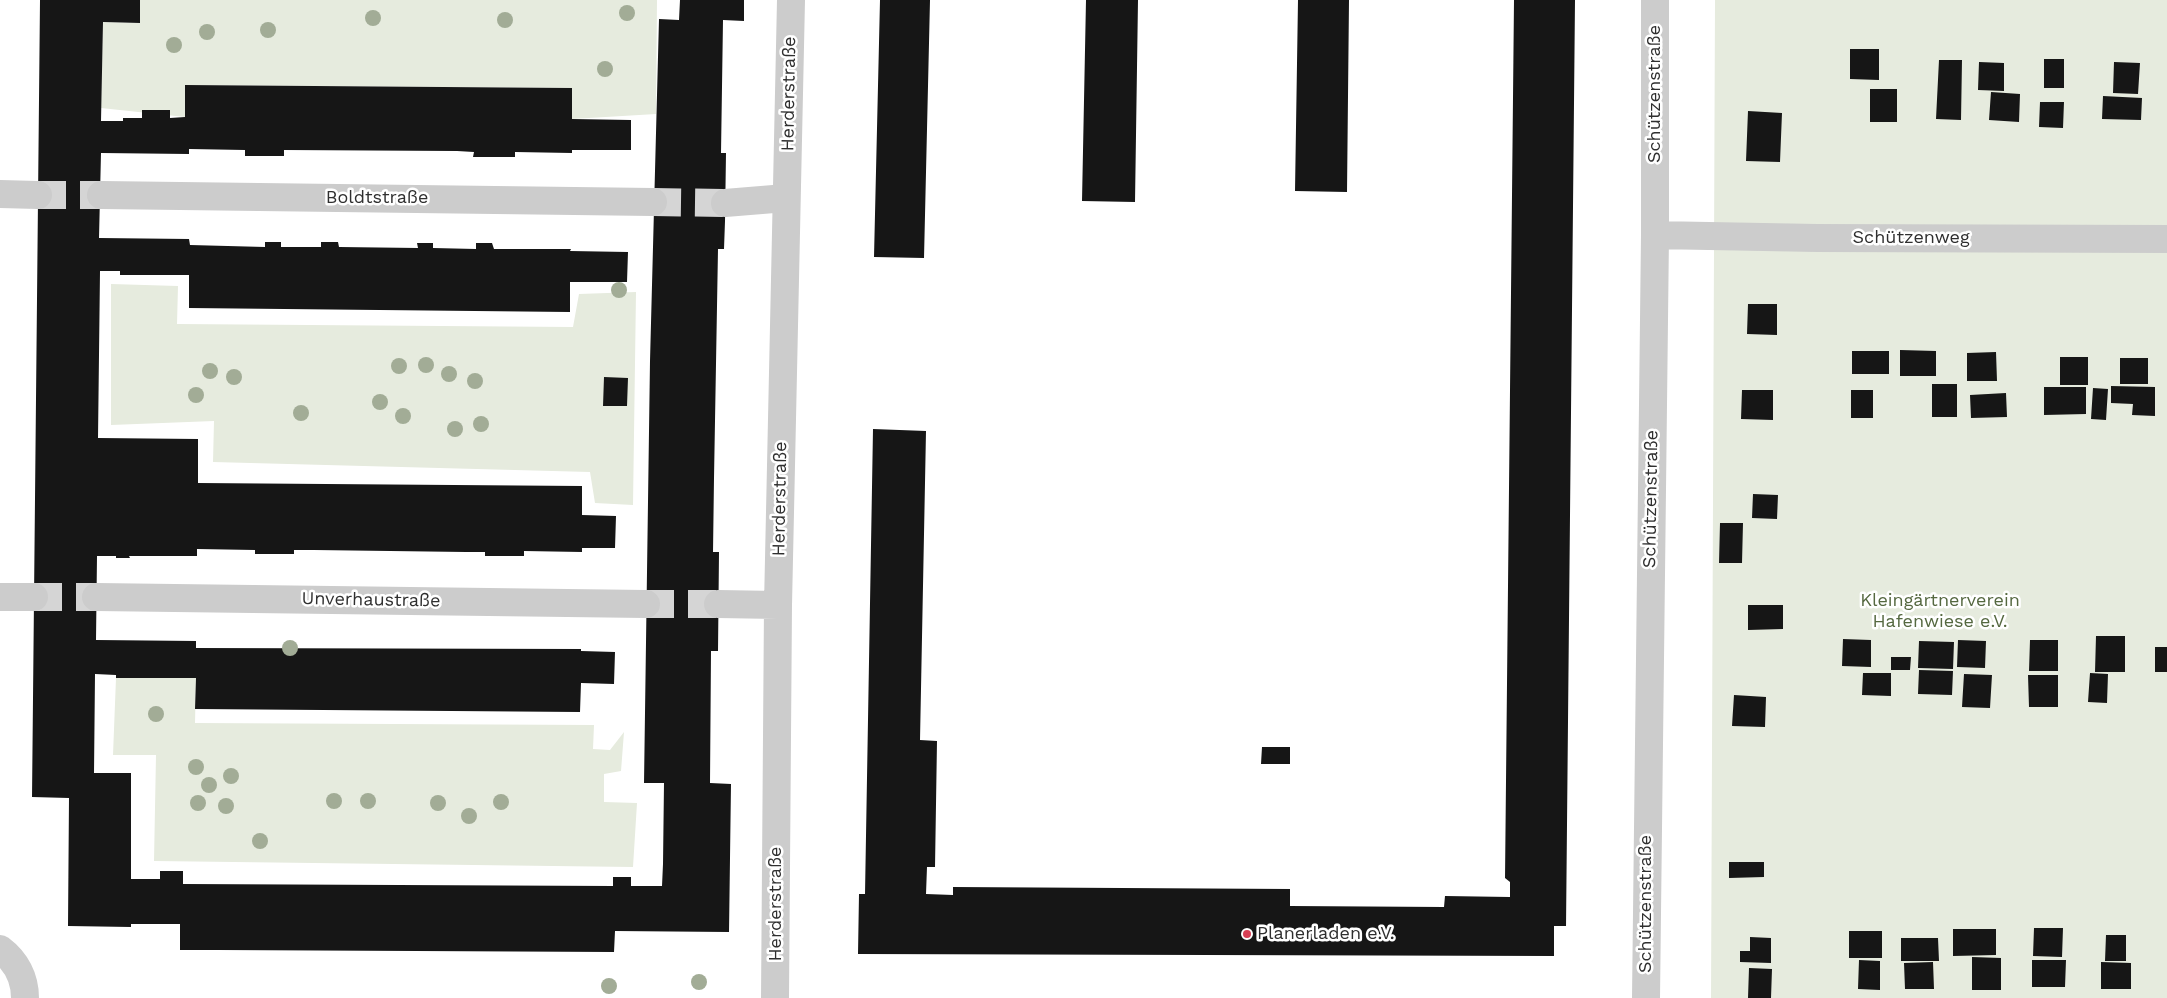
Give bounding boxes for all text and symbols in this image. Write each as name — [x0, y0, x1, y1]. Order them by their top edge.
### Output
street label: Schützenstraße — [1644, 25, 1666, 163]
street label: Herderstraße — [777, 36, 801, 152]
street label: Boldtstraße — [326, 187, 428, 209]
street label: Schützenweg — [1853, 227, 1969, 249]
street label: Schützenstraße — [1639, 430, 1663, 568]
street label: Herderstraße — [768, 441, 792, 557]
street label: Unverhaustraße — [301, 588, 441, 612]
park label: Kleingärtnerverein Hafenwiese e.V. — [1860, 590, 2020, 632]
street label: Schützenstraße — [1635, 835, 1657, 973]
street label: Herderstraße — [765, 847, 787, 961]
place label: Planerladen e.V. — [1257, 923, 1395, 945]
marker: Planerladen e.V. — [1241, 928, 1253, 940]

